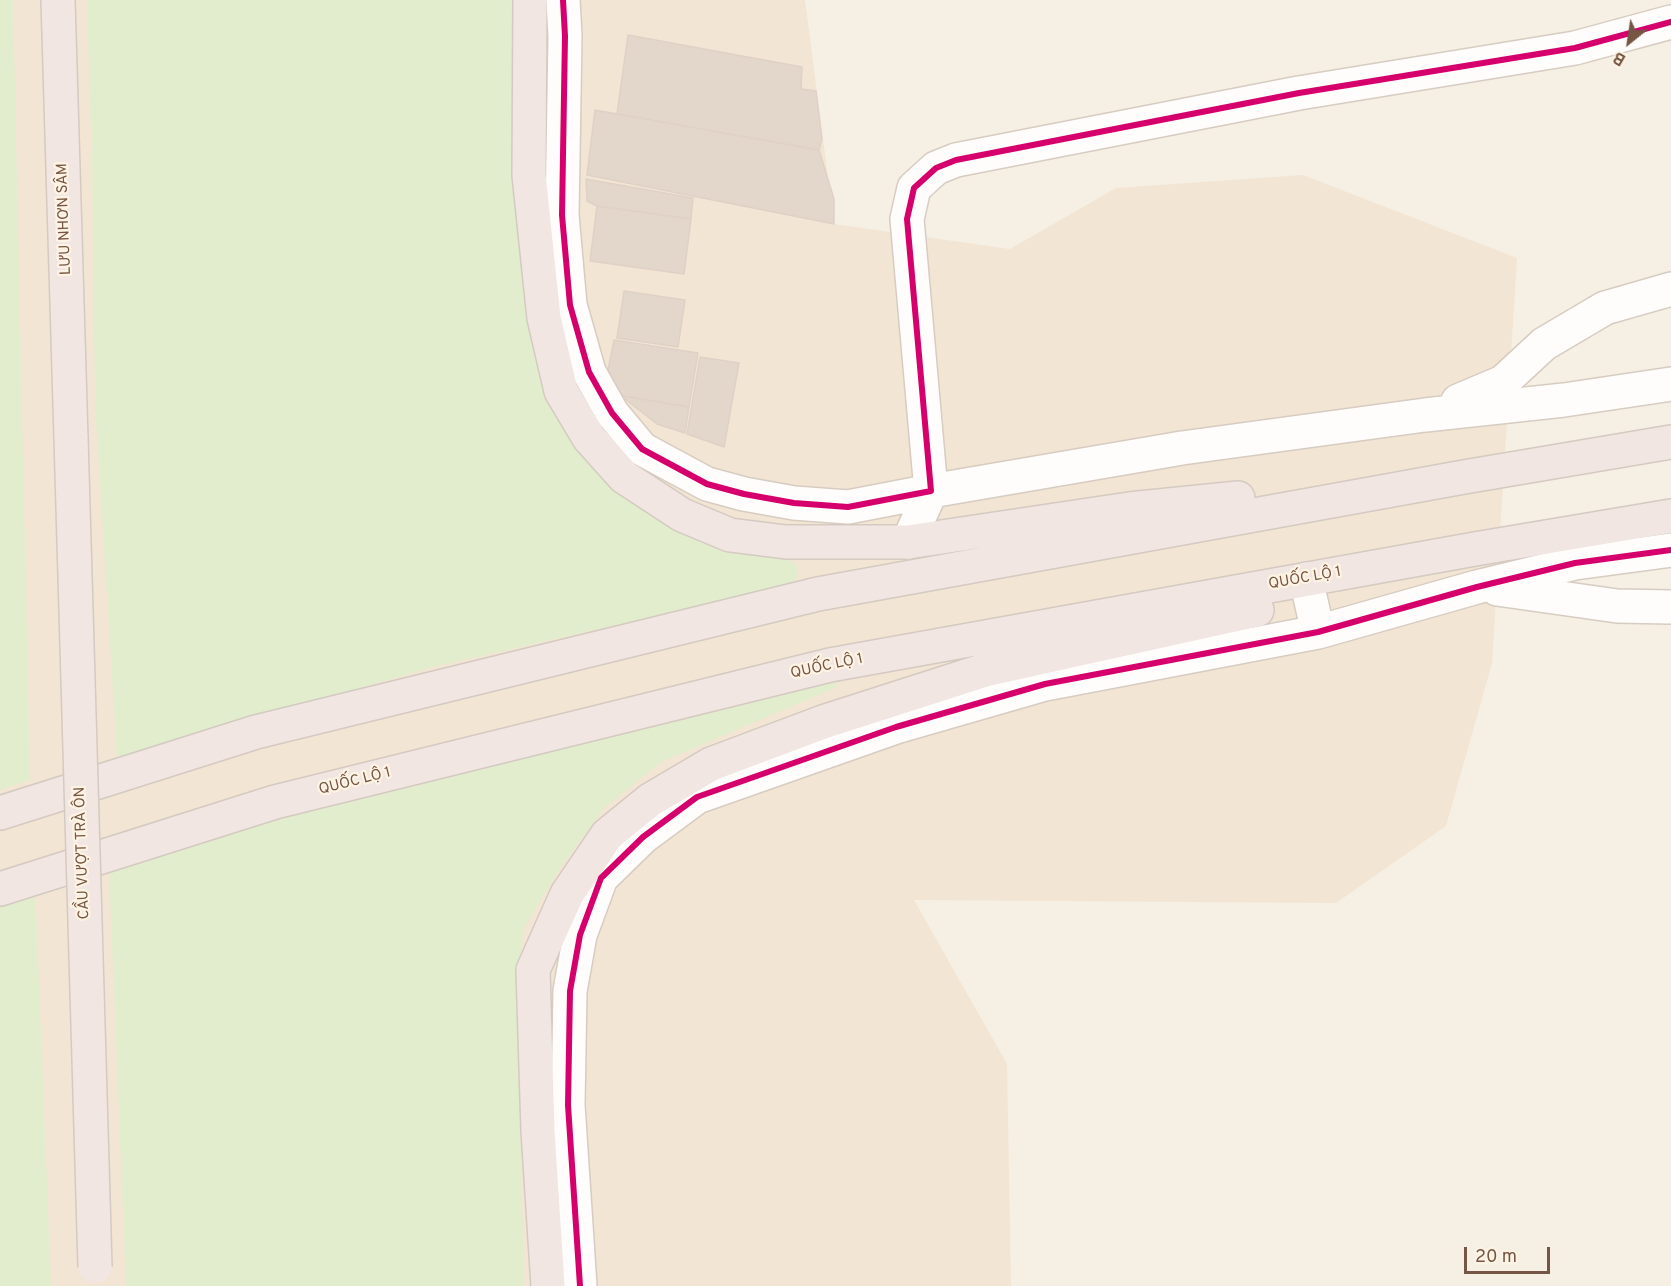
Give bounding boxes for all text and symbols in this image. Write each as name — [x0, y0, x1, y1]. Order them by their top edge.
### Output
north arrow — [1599, 12, 1659, 72]
text: B — [1610, 46, 1630, 69]
street label: LƯU NHƠN SÂM — [54, 163, 76, 275]
street label: QUỐC LỘ 1 — [1267, 564, 1343, 594]
street label: QUỐC LỘ 1 — [789, 651, 865, 683]
street label: QUỐC LỘ 1 — [317, 764, 393, 800]
street label: CẦU VƯỢT TRÀ ÔN — [72, 786, 94, 920]
scale bar — [1467, 1235, 1552, 1273]
text: 20 m — [1475, 1246, 1517, 1269]

